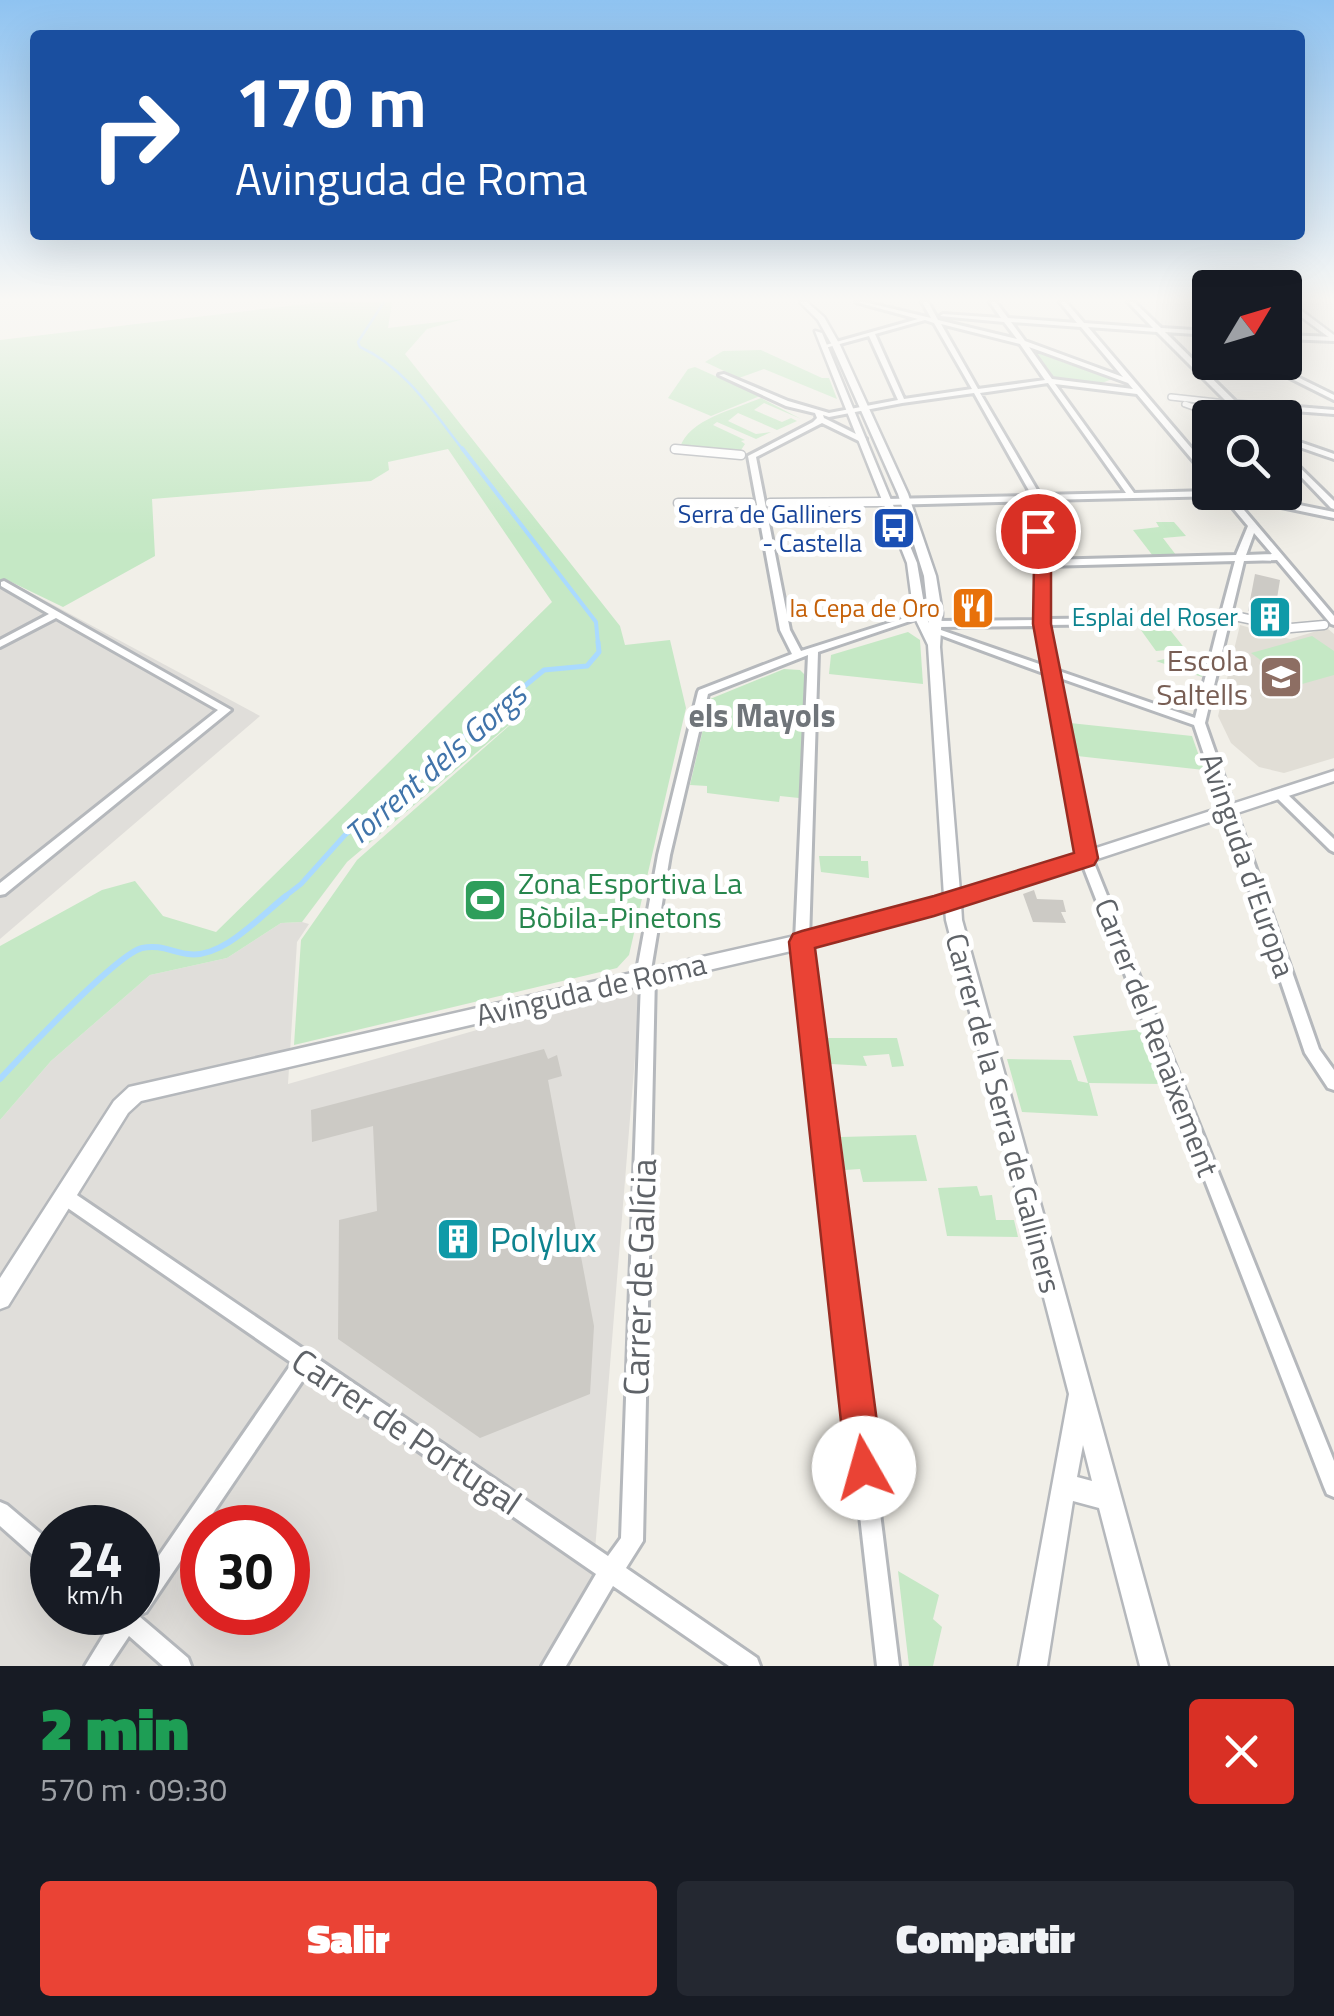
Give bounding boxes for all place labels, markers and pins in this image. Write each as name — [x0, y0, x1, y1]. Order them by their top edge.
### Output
pin — [996, 489, 1081, 574]
place label: Serra de Galliners - Castella — [678, 495, 862, 562]
bus stop icon: Serra de Galliners - Castella — [871, 505, 917, 551]
restaurant icon: la Cepa de Oro — [950, 585, 996, 631]
place label: la Cepa de Oro — [790, 589, 940, 627]
building icon: Esplai del Roser — [1247, 594, 1293, 640]
place label: Esplai del Roser — [1072, 598, 1238, 636]
place label: Escola Saltells — [1156, 637, 1248, 717]
school or university icon: Escola Saltells — [1258, 654, 1304, 700]
place label: Zona Esportiva La Bòbila-Pinetons — [518, 860, 742, 940]
sports icon: Zona Esportiva La Bòbila-Pinetons — [462, 877, 508, 923]
place label: Polylux — [490, 1212, 597, 1266]
building icon: Polylux — [435, 1216, 481, 1262]

